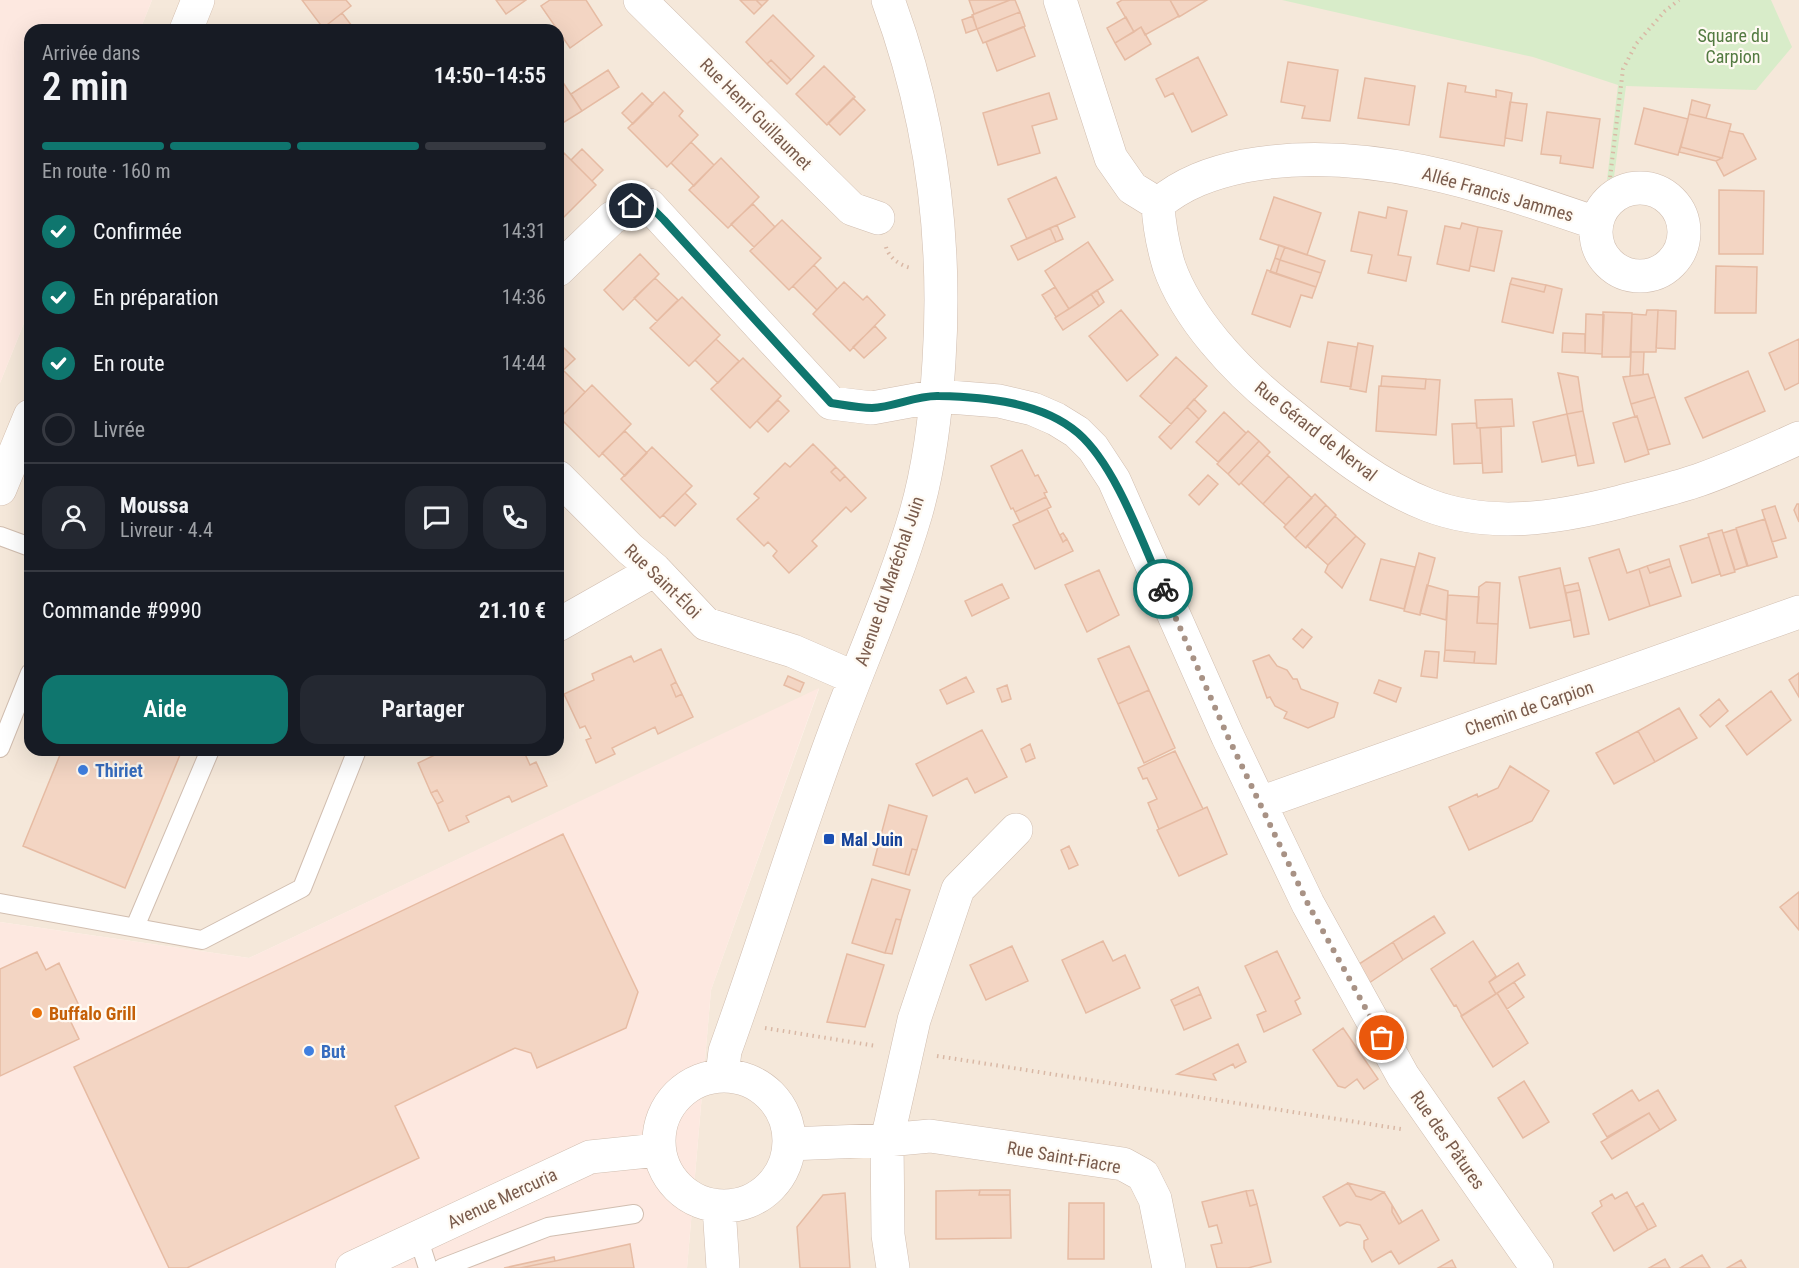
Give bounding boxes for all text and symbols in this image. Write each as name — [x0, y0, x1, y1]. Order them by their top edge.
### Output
park label: Square du Carpion — [1697, 25, 1769, 67]
text: Arrivée dans — [42, 41, 140, 65]
street label: Rue Henri Guillaumet — [696, 54, 816, 174]
text: 14:50–14:55 — [434, 63, 546, 88]
text: 2 min — [42, 64, 128, 110]
text: En route · 160 m — [42, 159, 170, 183]
street label: Allée Francis Jammes — [1420, 162, 1576, 226]
pin — [606, 180, 657, 231]
icon: home — [615, 189, 648, 222]
icon: check — [42, 215, 75, 248]
text: Confirmée — [93, 219, 182, 244]
text: 14:31 — [502, 219, 546, 243]
icon: check — [42, 281, 75, 314]
text: En préparation — [93, 285, 219, 310]
text: 14:36 — [502, 285, 546, 309]
icon: check — [42, 347, 75, 380]
text: En route — [93, 351, 165, 376]
text: 14:44 — [502, 351, 546, 375]
street label: Rue Gérard de Nerval — [1251, 377, 1381, 485]
text: Livrée — [93, 417, 145, 442]
button: person — [42, 486, 105, 549]
button: chat — [405, 486, 468, 549]
button: phone — [483, 486, 546, 549]
text: Moussa — [120, 493, 189, 518]
street label: Avenue du Maréchal Juin — [850, 494, 928, 668]
text: Livreur · 4.4 — [120, 518, 213, 542]
street label: Rue Saint-Éloi — [621, 540, 705, 622]
courier — [1133, 559, 1193, 619]
icon: bike — [1147, 573, 1180, 606]
text: Commande #9990 — [42, 598, 202, 623]
text: 21.10 € — [479, 598, 546, 623]
button: Aide — [42, 675, 288, 744]
button: Partager — [300, 675, 546, 744]
street label: Chemin de Carpion — [1462, 676, 1596, 740]
place label: Thiriet — [95, 760, 143, 781]
marker: Thiriet — [76, 763, 90, 777]
place label: Mal Juin — [841, 829, 903, 850]
marker: Mal Juin — [822, 832, 836, 846]
place label: Buffalo Grill — [49, 1003, 136, 1024]
marker: Buffalo Grill — [30, 1006, 44, 1020]
pin — [1356, 1012, 1407, 1063]
icon: bag — [1365, 1021, 1398, 1054]
place label: But — [321, 1041, 346, 1062]
marker: But — [302, 1044, 316, 1058]
street label: Rue des Pâtures — [1406, 1087, 1490, 1193]
street label: Rue Saint-Fiacre — [1006, 1137, 1122, 1177]
street label: Avenue Mercuria — [444, 1163, 560, 1233]

